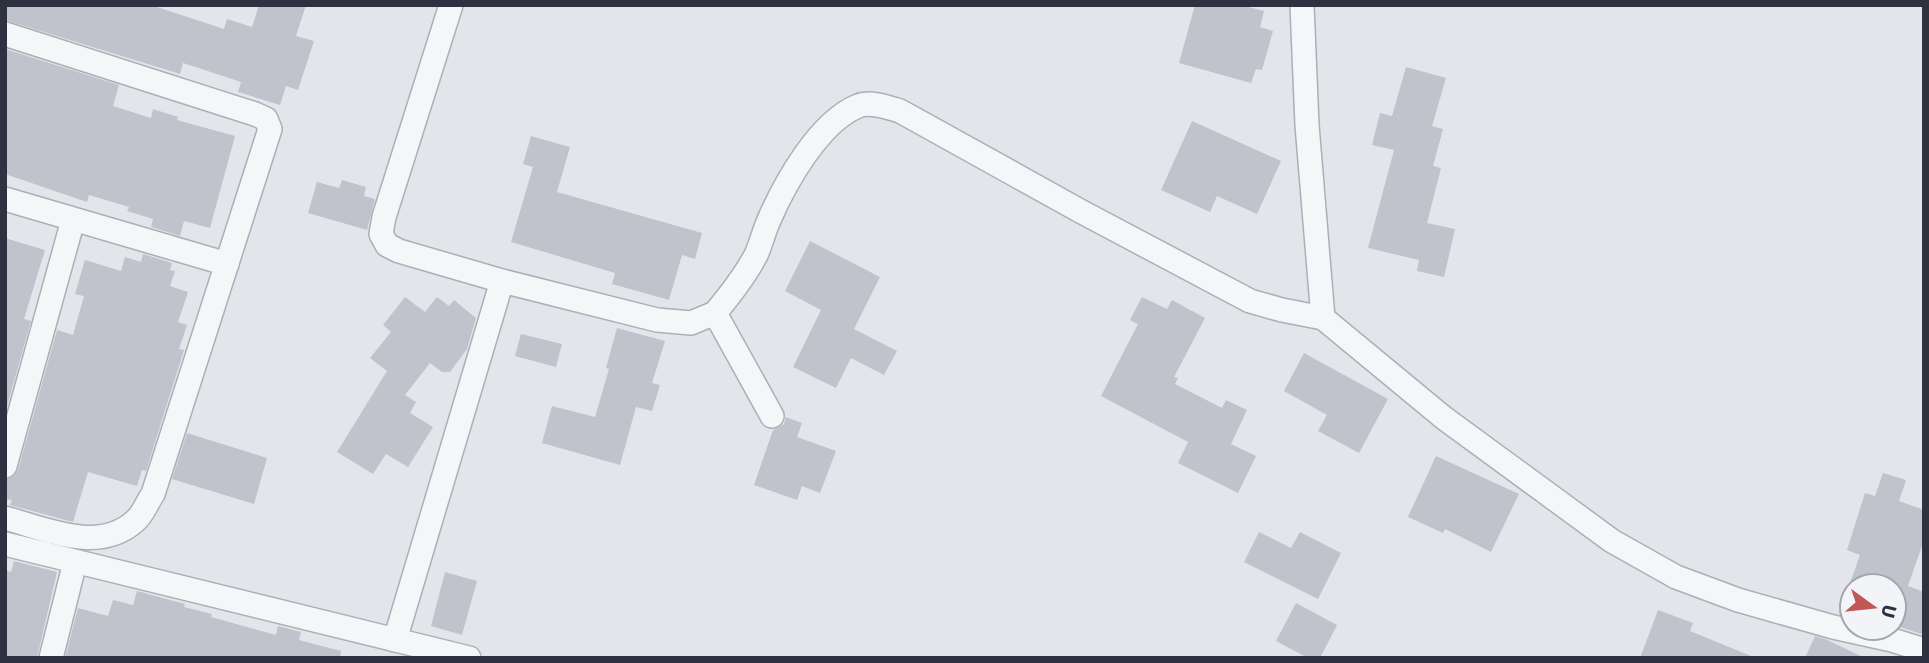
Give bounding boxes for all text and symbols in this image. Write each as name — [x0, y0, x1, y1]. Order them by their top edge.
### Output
north arrow — [1838, 572, 1908, 642]
text: U — [1875, 602, 1902, 620]

